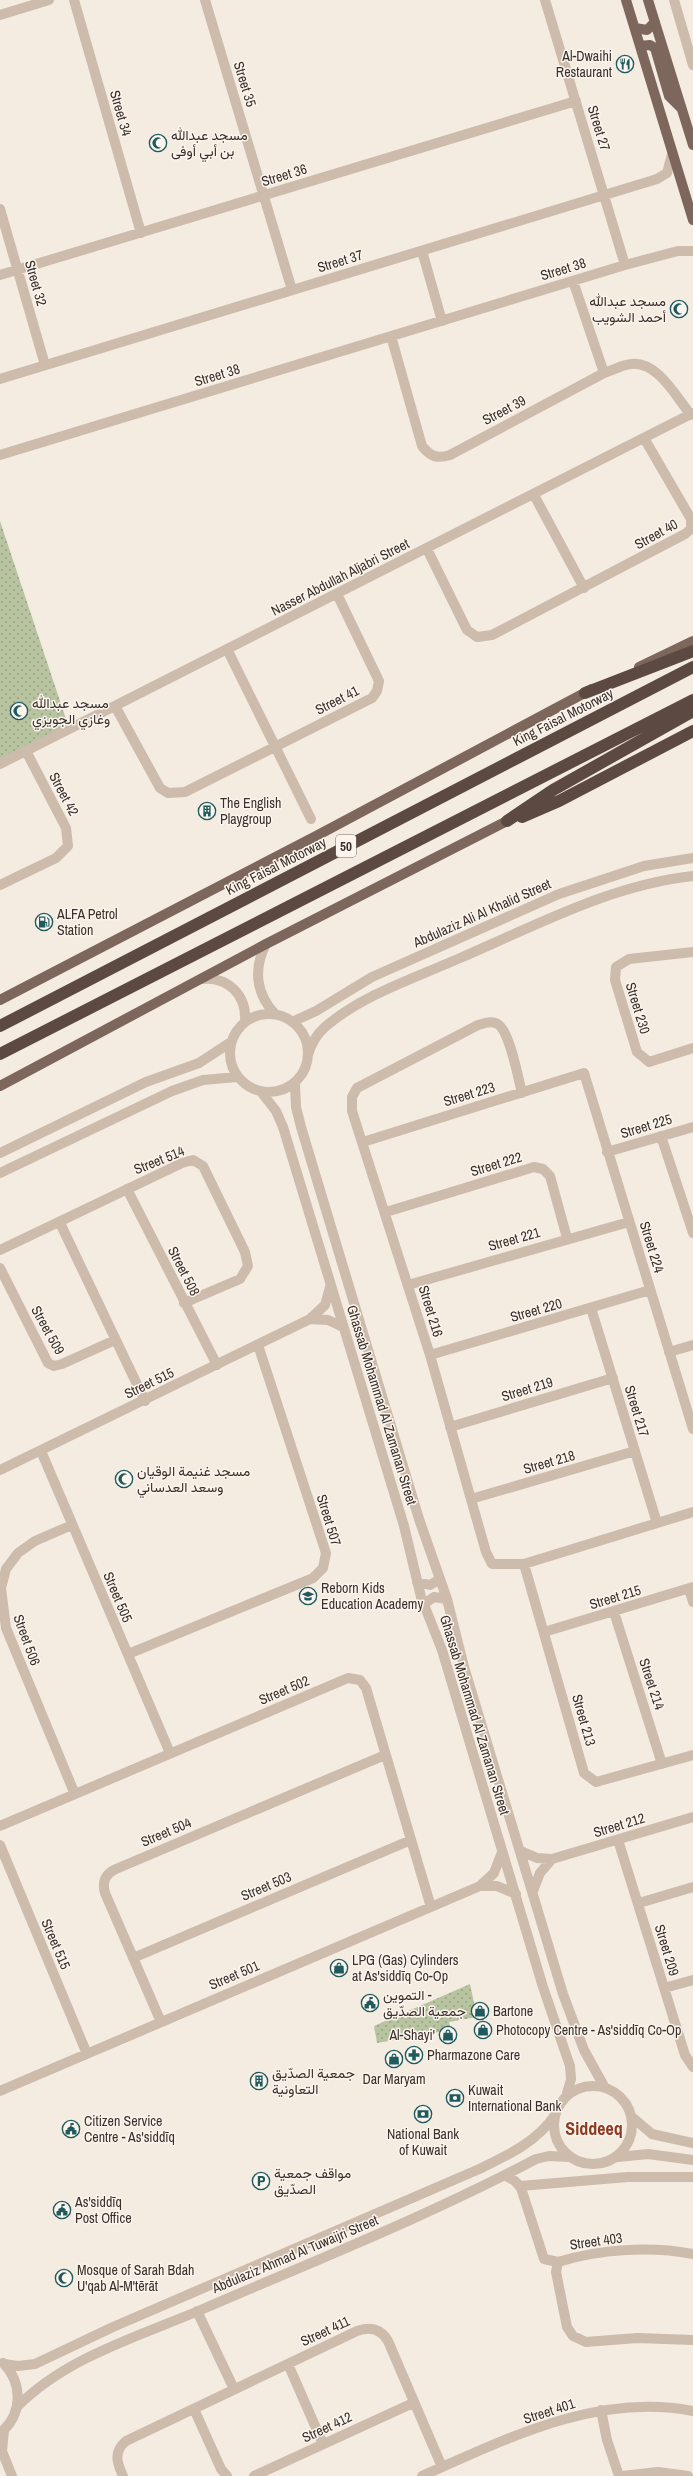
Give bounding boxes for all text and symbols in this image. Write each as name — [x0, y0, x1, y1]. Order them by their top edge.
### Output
place label: Al-Dwaihi Restaurant — [556, 47, 612, 81]
restaurant icon: Al-Dwaihi Restaurant — [615, 54, 635, 74]
street label: Street 35 — [230, 59, 260, 109]
street label: Street 34 — [106, 88, 136, 138]
street label: Street 27 — [584, 103, 614, 153]
place label: مسجد عبدالله بن أبي أوفى — [171, 126, 248, 163]
mosque icon: مسجد عبدالله بن أبي أوفى — [148, 133, 168, 153]
street label: Street 36 — [259, 160, 309, 190]
street label: Street 37 — [315, 246, 365, 276]
street label: Street 38 — [538, 254, 588, 284]
street label: Street 32 — [21, 258, 51, 308]
place label: مسجد عبدالله أحمد الشويب — [589, 292, 666, 326]
mosque icon: مسجد عبدالله أحمد الشويب — [669, 299, 689, 319]
street label: Street 38 — [192, 360, 242, 390]
street label: Street 39 — [479, 391, 529, 429]
street label: Street 40 — [631, 515, 681, 553]
street label: Nasser Abdullah Aljabri Street — [268, 534, 412, 620]
street label: Street 41 — [312, 681, 362, 719]
street label: King Faisal Motorway — [510, 684, 617, 750]
place label: مسجد عبدالله وغازي الجويزي — [32, 694, 110, 731]
mosque icon: مسجد عبدالله وغازي الجويزي — [9, 701, 29, 721]
street label: Street 42 — [45, 769, 83, 819]
place label: The English Playgroup — [220, 794, 281, 828]
building icon: The English Playgroup — [197, 801, 217, 821]
street label: King Faisal Motorway — [223, 833, 330, 899]
road number: 50 — [336, 835, 356, 857]
street label: Abdulaziz Ali Al Khalid Street — [409, 875, 554, 952]
place label: ALFA Petrol Station — [56, 905, 118, 939]
fuel station icon: ALFA Petrol Station — [34, 912, 54, 932]
street label: Street 230 — [622, 980, 654, 1036]
street label: Street 223 — [441, 1078, 497, 1110]
street label: Street 225 — [618, 1110, 674, 1142]
street label: Street 514 — [131, 1142, 187, 1178]
street label: Street 222 — [468, 1148, 524, 1180]
street label: Street 224 — [636, 1219, 669, 1276]
street label: Street 221 — [486, 1223, 543, 1255]
street label: Street 508 — [164, 1243, 204, 1299]
street label: Street 216 — [415, 1283, 447, 1339]
street label: Street 220 — [508, 1294, 564, 1326]
street label: Street 509 — [27, 1302, 69, 1358]
street label: Ghassab Mohammad Al Zamanan Street — [343, 1303, 421, 1507]
street label: Street 515 — [121, 1363, 177, 1403]
street label: Street 219 — [499, 1373, 555, 1405]
street label: Street 217 — [621, 1383, 653, 1439]
street label: Street 218 — [521, 1446, 577, 1478]
place label: مسجد غنيمة الوقيان وسعد العدساني — [137, 1462, 250, 1499]
mosque icon: مسجد غنيمة الوقيان وسعد العدساني — [114, 1469, 134, 1489]
street label: Street 507 — [313, 1492, 345, 1548]
street label: Street 505 — [99, 1569, 137, 1625]
place label: Reborn Kids Education Academy — [321, 1579, 423, 1613]
street label: Street 215 — [587, 1581, 643, 1613]
school or university icon: Reborn Kids Education Academy — [298, 1586, 318, 1606]
street label: Street 506 — [9, 1612, 45, 1668]
street label: Ghassab Mohammad Al Zamanan Street — [436, 1613, 514, 1817]
street label: Street 214 — [635, 1656, 669, 1713]
street label: Street 502 — [256, 1671, 312, 1709]
street label: Street 213 — [568, 1692, 600, 1748]
street label: Street 212 — [591, 1809, 647, 1841]
street label: Street 504 — [138, 1813, 194, 1851]
street label: Street 503 — [238, 1867, 294, 1905]
street label: Street 515 — [37, 1916, 75, 1972]
street label: Street 209 — [651, 1922, 683, 1978]
place label: LPG (Gas) Cylinders at As'siddīq Co-Op — [352, 1951, 459, 1985]
street label: Street 501 — [206, 1956, 262, 1994]
shop icon: LPG (Gas) Cylinders at As'siddīq Co-Op — [329, 1958, 349, 1978]
place label: التموين - جمعية الصدّيق — [383, 1986, 466, 2020]
public building icon: التموين - جمعية الصدّيق — [360, 1993, 380, 2013]
shop icon: Bartone — [470, 2001, 490, 2021]
place label: Bartone — [493, 2002, 533, 2020]
shop icon: Photocopy Centre - As'siddīq Co-Op — [473, 2020, 493, 2040]
place label: Photocopy Centre - As'siddīq Co-Op — [496, 2021, 681, 2039]
shop icon: Al-Shayi' — [438, 2025, 458, 2045]
place label: Al-Shayi' — [388, 2026, 435, 2044]
pharmacy icon: Pharmazone Care — [404, 2045, 424, 2065]
place label: Pharmazone Care — [427, 2046, 520, 2064]
shop icon: Dar Maryam — [384, 2049, 404, 2069]
place label: جمعية الصدّيق التعاونية — [272, 2064, 355, 2098]
place label: Dar Maryam — [362, 2070, 426, 2088]
building icon: جمعية الصدّيق التعاونية — [249, 2071, 269, 2091]
place label: Kuwait International Bank — [468, 2081, 561, 2115]
bank icon: Kuwait International Bank — [445, 2088, 465, 2108]
bank icon: National Bank of Kuwait — [413, 2104, 433, 2124]
place label: Citizen Service Centre - As'siddīq — [84, 2112, 175, 2146]
district label: Siddeeq — [565, 2116, 623, 2141]
public building icon: Citizen Service Centre - As'siddīq — [61, 2119, 81, 2139]
place label: National Bank of Kuwait — [387, 2125, 459, 2159]
place label: مواقف جمعية الصدّيق — [274, 2164, 351, 2198]
parking icon: مواقف جمعية الصدّيق — [251, 2171, 271, 2191]
place label: As'siddīq Post Office — [74, 2193, 132, 2227]
public building icon: As'siddīq Post Office — [52, 2200, 72, 2220]
street label: Abdulaziz Ahmad Al Tuwaijri Street — [208, 2211, 381, 2298]
street label: Street 403 — [569, 2228, 623, 2254]
place label: Mosque of Sarah Bdah U'qab Al-M'tērāt — [77, 2261, 194, 2295]
mosque icon: Mosque of Sarah Bdah U'qab Al-M'tērāt — [54, 2268, 74, 2288]
street label: Street 411 — [298, 2312, 353, 2350]
street label: Street 401 — [521, 2394, 578, 2428]
street label: Street 412 — [299, 2408, 355, 2446]

